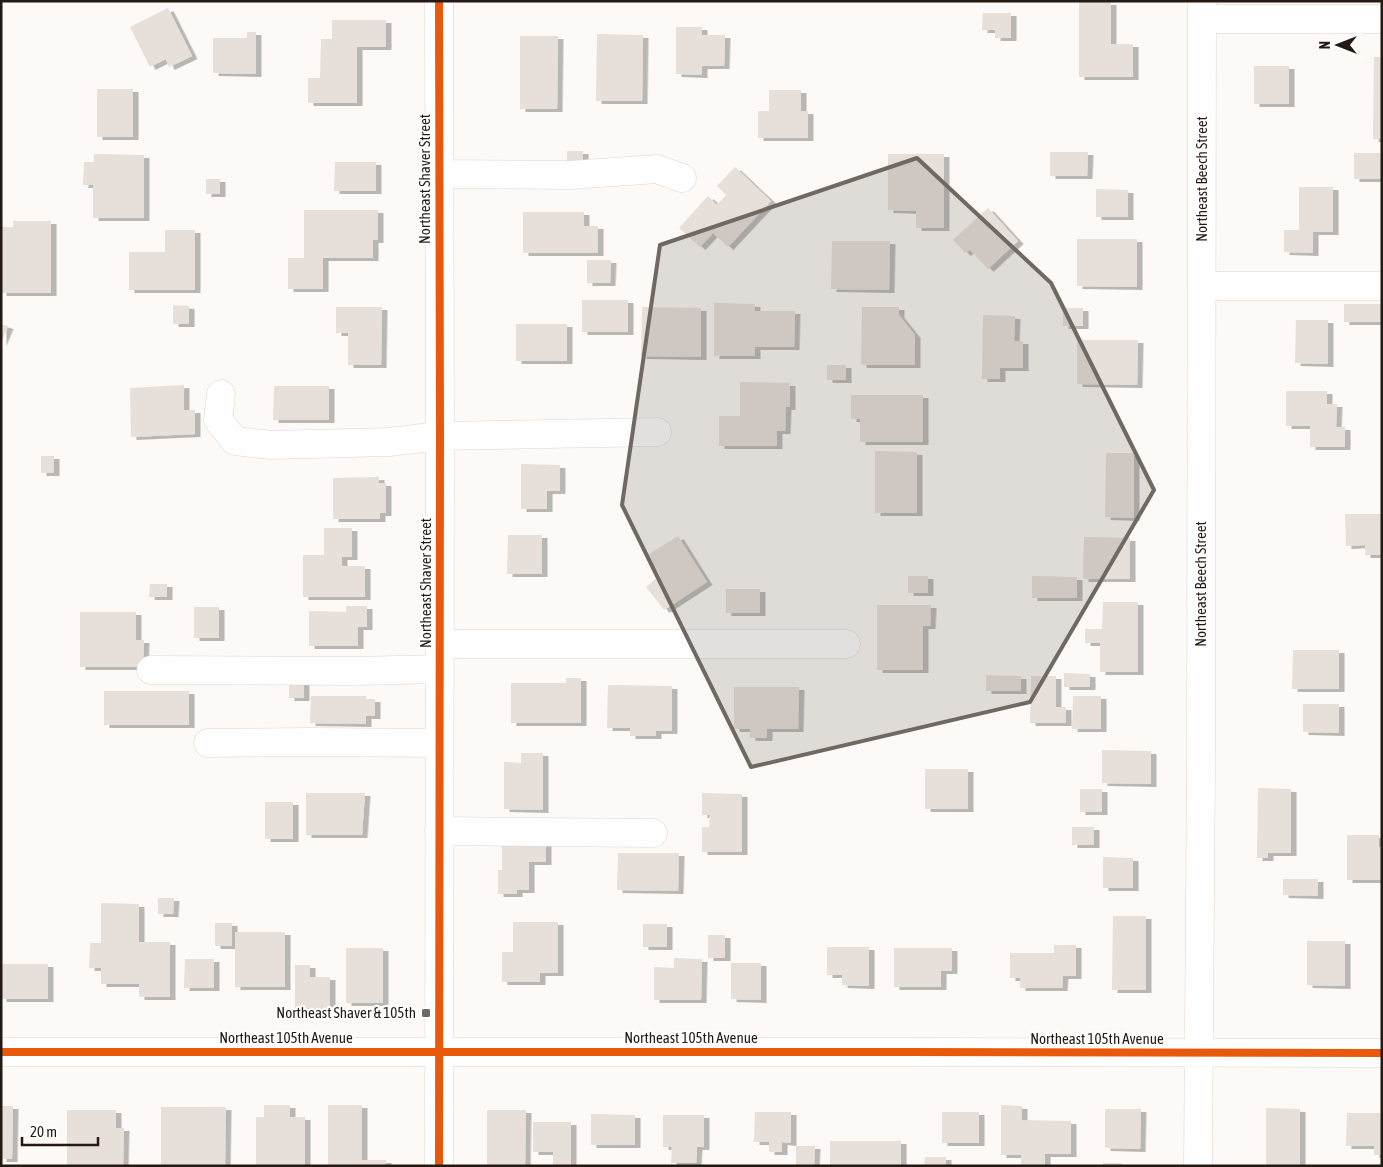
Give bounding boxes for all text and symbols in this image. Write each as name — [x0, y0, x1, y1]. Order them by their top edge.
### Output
north arrow — [1313, 20, 1363, 70]
text: N — [1317, 41, 1333, 49]
street label: Northeast Shaver Street — [416, 114, 433, 244]
street label: Northeast Beech Street — [1193, 116, 1210, 242]
street label: Northeast Shaver Street — [417, 518, 434, 648]
street label: Northeast Beech Street — [1192, 521, 1209, 647]
place label: Northeast Shaver & 105th — [276, 1004, 416, 1021]
marker: Northeast Shaver & 105th — [420, 1007, 432, 1019]
street label: Northeast 105th Avenue — [219, 1029, 353, 1046]
street label: Northeast 105th Avenue — [624, 1029, 758, 1046]
street label: Northeast 105th Avenue — [1030, 1030, 1164, 1047]
scale bar — [22, 1114, 99, 1146]
text: 20 m — [30, 1123, 57, 1140]

